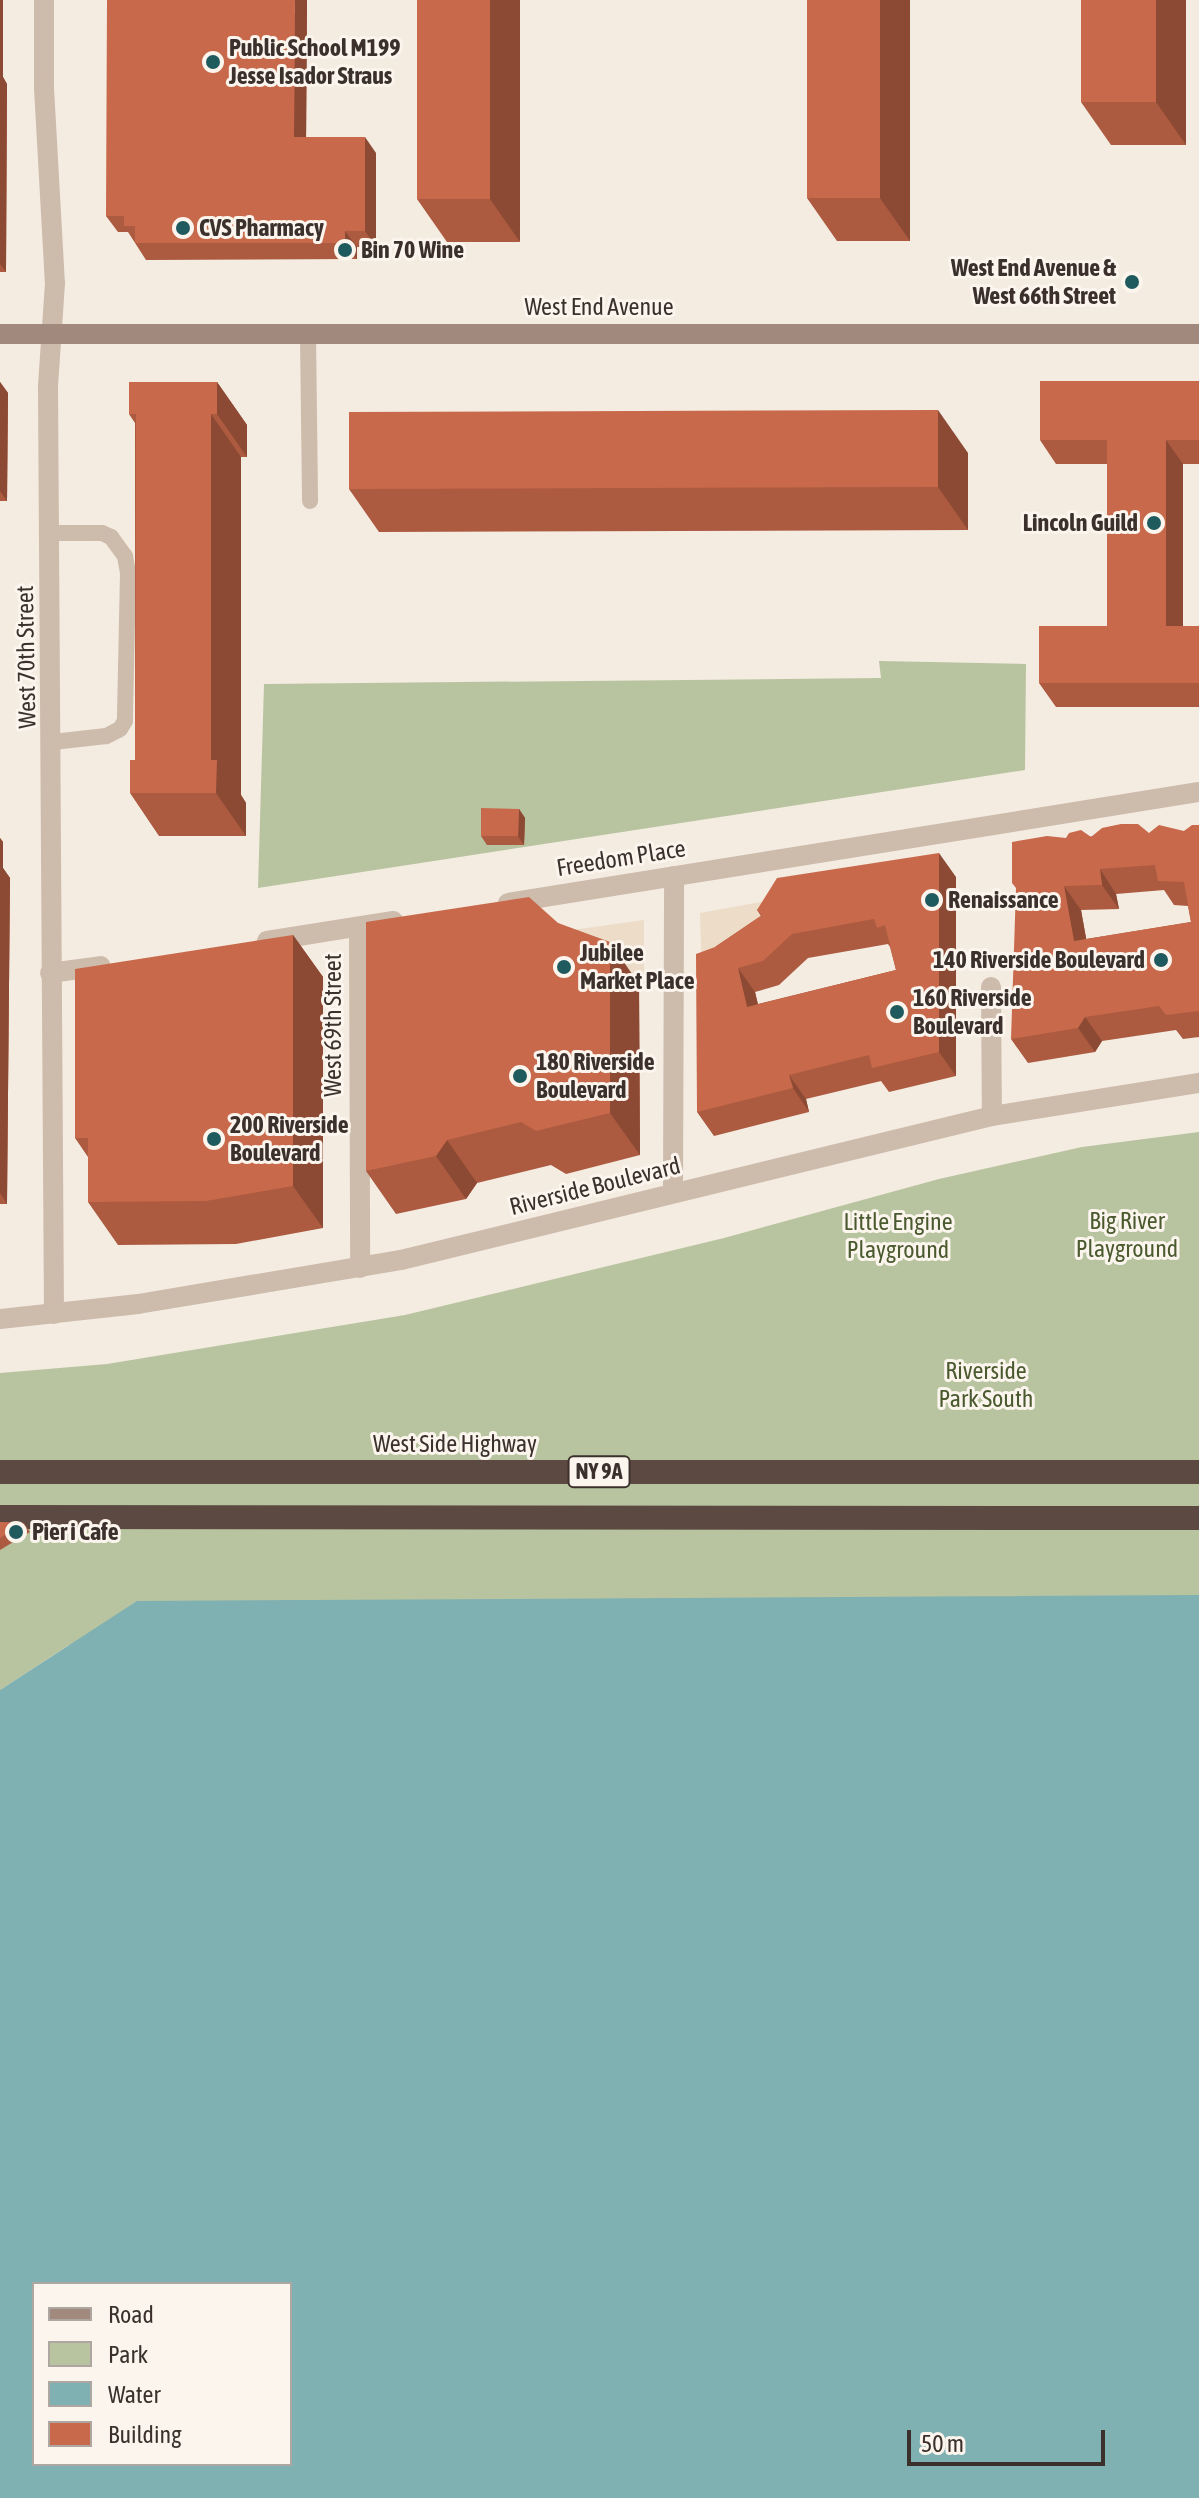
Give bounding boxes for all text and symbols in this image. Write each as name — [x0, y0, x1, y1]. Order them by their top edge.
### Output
place label: Public School M199 Jesse Isador Straus — [229, 34, 401, 90]
marker: Public School M199 Jesse Isador Straus — [204, 53, 222, 71]
place label: CVS Pharmacy — [199, 214, 324, 242]
marker: CVS Pharmacy — [174, 219, 192, 237]
place label: Bin 70 Wine — [361, 236, 464, 264]
marker: Bin 70 Wine — [336, 241, 354, 259]
place label: West End Avenue & West 66th Street — [951, 254, 1116, 310]
marker: West End Avenue & West 66th Street — [1123, 273, 1141, 291]
street label: West End Avenue — [524, 293, 674, 321]
place label: Lincoln Guild — [1023, 509, 1138, 537]
marker: Lincoln Guild — [1145, 514, 1163, 532]
street label: West 70th Street — [10, 585, 42, 729]
street label: Freedom Place — [554, 834, 688, 882]
place label: Renaissance — [948, 886, 1059, 914]
marker: Renaissance — [923, 891, 941, 909]
place label: Jubilee Market Place — [580, 939, 695, 995]
place label: 140 Riverside Boulevard — [933, 946, 1145, 974]
marker: 140 Riverside Boulevard — [1152, 951, 1170, 969]
street label: West 69th Street — [319, 953, 347, 1097]
marker: Jubilee Market Place — [555, 958, 573, 976]
place label: 160 Riverside Boulevard — [913, 984, 1032, 1040]
marker: 160 Riverside Boulevard — [888, 1003, 906, 1021]
place label: 180 Riverside Boulevard — [536, 1048, 655, 1104]
marker: 180 Riverside Boulevard — [511, 1067, 529, 1085]
place label: 200 Riverside Boulevard — [230, 1111, 349, 1167]
marker: 200 Riverside Boulevard — [205, 1130, 223, 1148]
street label: Riverside Boulevard — [507, 1151, 683, 1221]
park label: Big River Playground — [1076, 1207, 1178, 1263]
park label: Little Engine Playground — [843, 1208, 953, 1264]
park label: Riverside Park South — [939, 1357, 1033, 1413]
street label: West Side Highway — [373, 1430, 537, 1458]
road number: NY 9A — [567, 1454, 631, 1490]
place label: Pier i Cafe — [32, 1518, 119, 1546]
marker: Pier i Cafe — [7, 1523, 25, 1541]
legend — [32, 2282, 292, 2466]
text: Road — [108, 2301, 154, 2328]
text: Park — [108, 2341, 148, 2368]
text: Water — [108, 2381, 161, 2408]
scale bar — [911, 2414, 1109, 2464]
text: Building — [108, 2421, 181, 2448]
text: 50 m — [921, 2430, 964, 2457]

